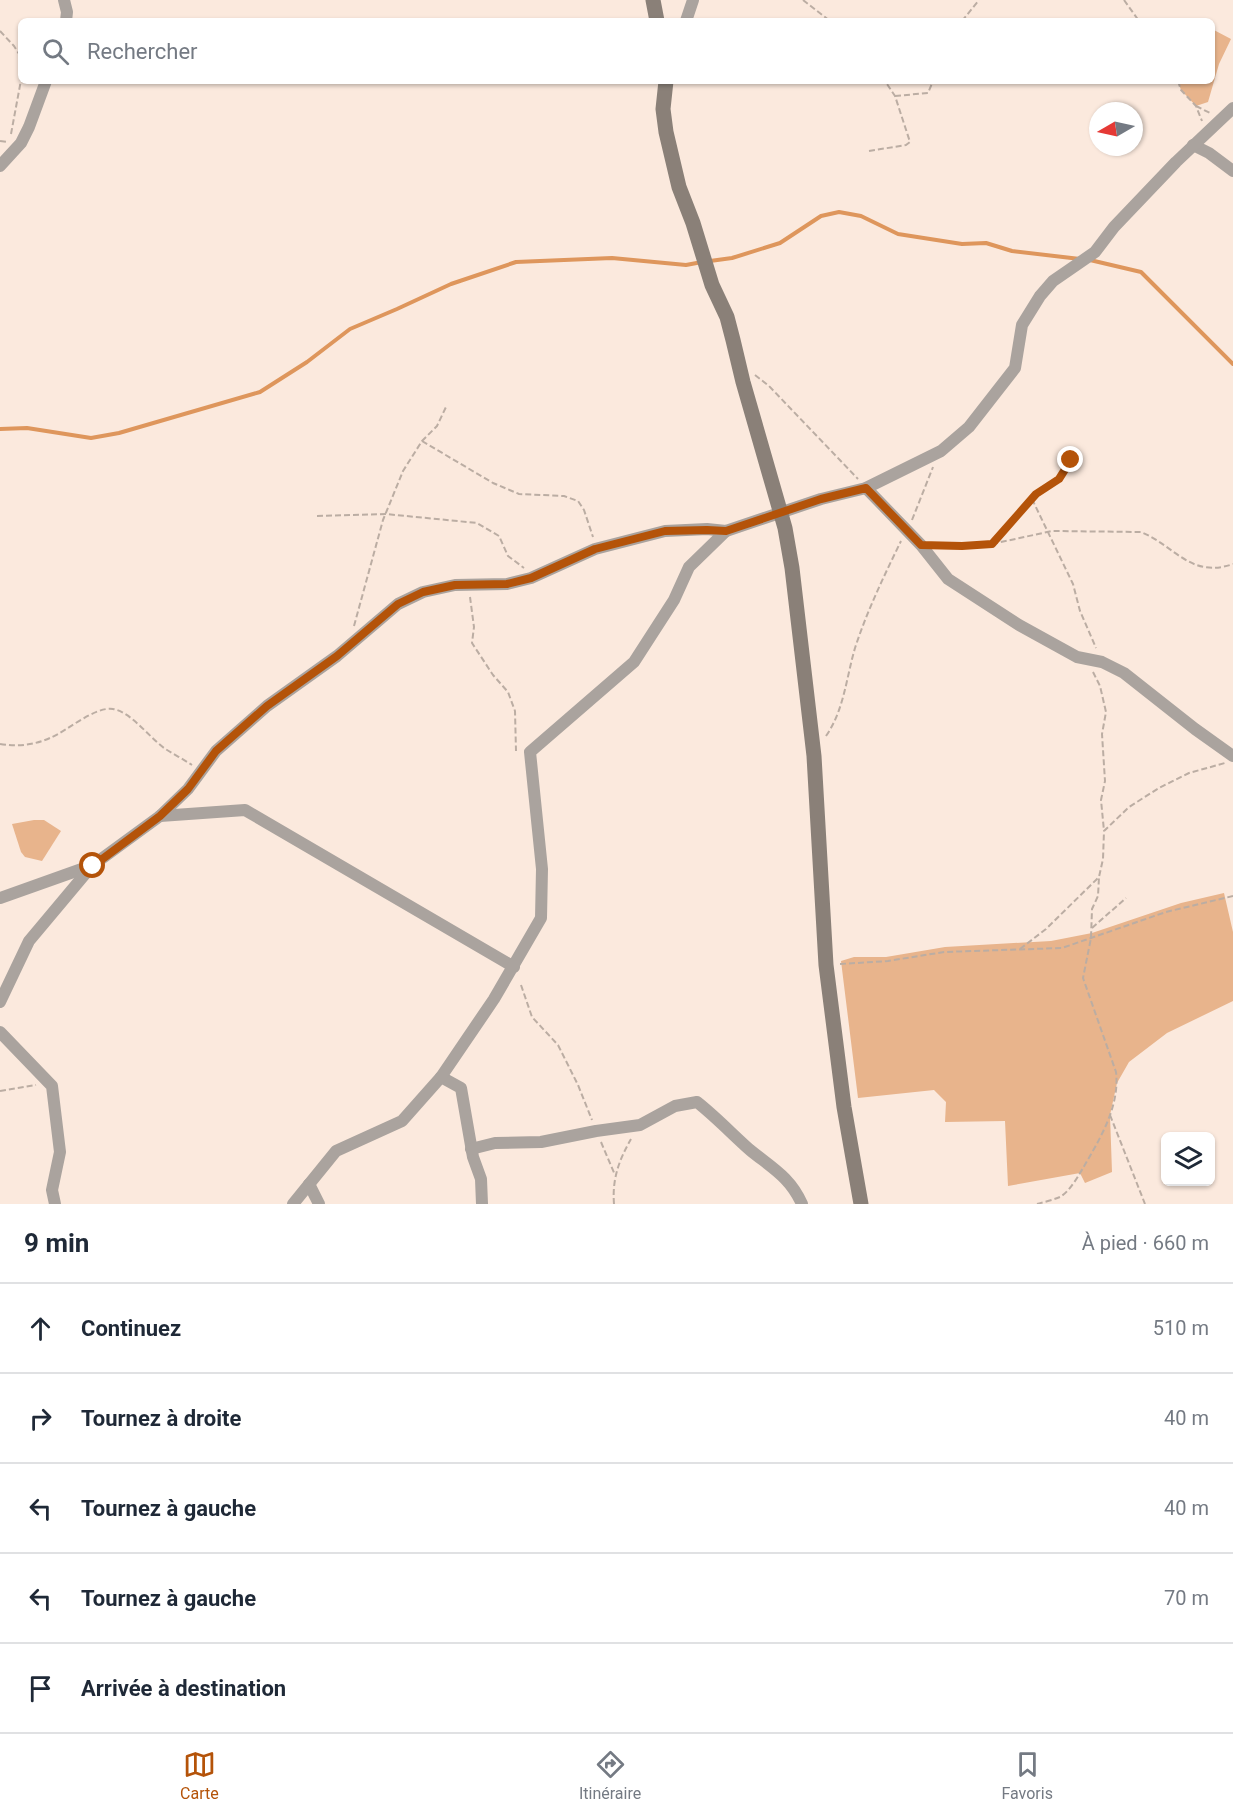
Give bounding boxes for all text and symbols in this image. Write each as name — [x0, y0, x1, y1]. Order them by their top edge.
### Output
search box — [18, 18, 1215, 84]
icon: search — [39, 35, 72, 68]
text: Rechercher — [87, 39, 198, 64]
north arrow — [1089, 102, 1143, 156]
route end — [1057, 446, 1083, 472]
route start — [79, 852, 105, 878]
map controls — [1161, 1132, 1215, 1186]
button: layers — [1161, 1132, 1215, 1186]
text: 9 min — [24, 1228, 89, 1258]
text: À pied · 660 m — [1082, 1231, 1209, 1255]
icon: ahead — [24, 1312, 57, 1345]
text: Continuez — [81, 1316, 181, 1341]
text: 510 m — [1153, 1316, 1209, 1340]
icon: right — [24, 1402, 57, 1435]
text: Tournez à droite — [81, 1406, 241, 1431]
text: 40 m — [1164, 1406, 1209, 1430]
icon: left — [24, 1492, 57, 1525]
text: Tournez à gauche — [81, 1496, 256, 1521]
text: 40 m — [1164, 1496, 1209, 1520]
icon: left — [24, 1582, 57, 1615]
text: Tournez à gauche — [81, 1586, 256, 1611]
text: 70 m — [1164, 1586, 1209, 1610]
icon: arrive — [24, 1672, 57, 1705]
text: Arrivée à destination — [81, 1676, 286, 1701]
tab: Carte — [180, 1748, 219, 1803]
tab: Itinéraire — [579, 1748, 641, 1803]
tab: Favoris — [1001, 1748, 1053, 1803]

